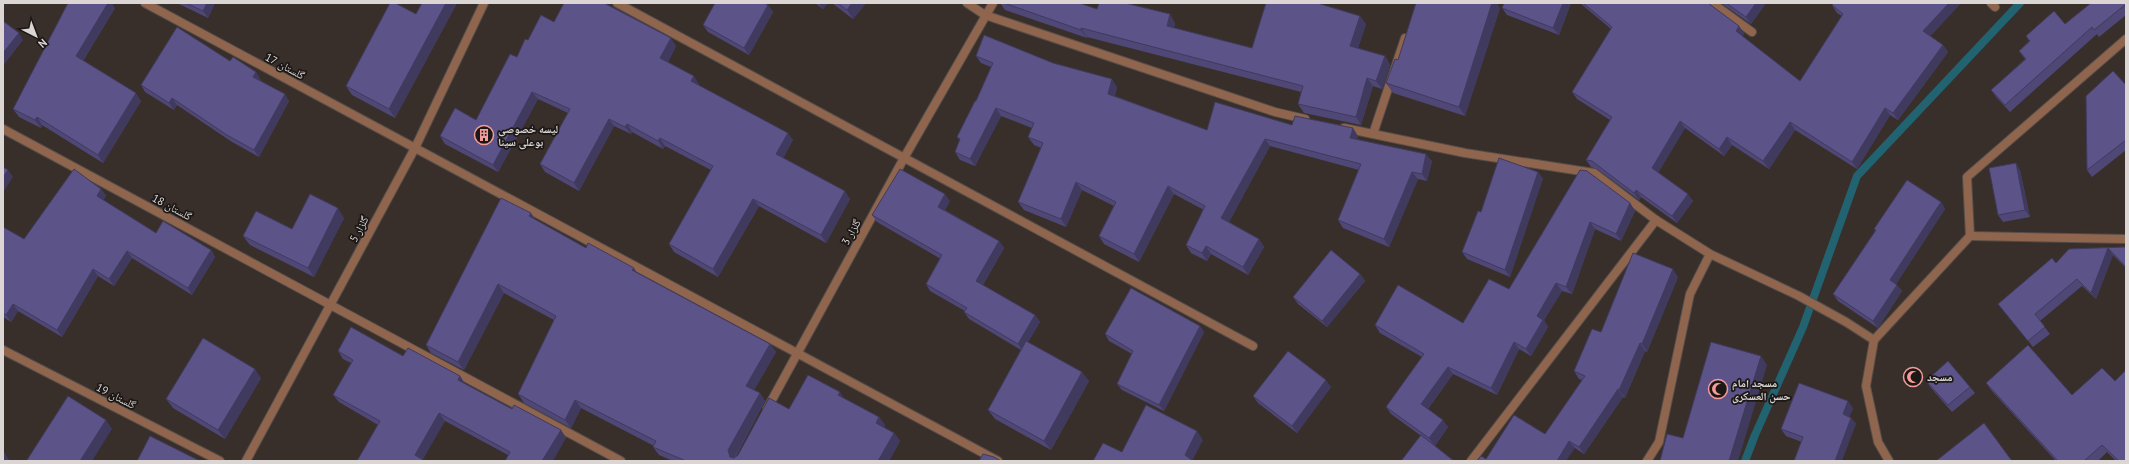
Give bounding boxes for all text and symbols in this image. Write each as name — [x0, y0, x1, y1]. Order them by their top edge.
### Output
north arrow — [16, 16, 56, 56]
text: N — [35, 36, 50, 51]
street label: گلستان 17 — [263, 50, 308, 82]
place label: لیسه خصوصی بوعلی سینا — [498, 122, 558, 150]
building icon: لیسه خصوصی بوعلی سینا — [473, 124, 495, 146]
street label: گلستان 18 — [150, 191, 195, 223]
street label: گلزار 5 — [346, 213, 372, 244]
street label: گلزار 3 — [838, 216, 864, 247]
mosque icon: مسجد — [1902, 366, 1924, 388]
place label: مسجد — [1927, 370, 1952, 384]
place label: مسجد امام حسن العسکری — [1732, 376, 1791, 404]
mosque icon: مسجد امام حسن العسکری — [1707, 378, 1729, 400]
street label: گلستان 19 — [94, 380, 139, 412]

